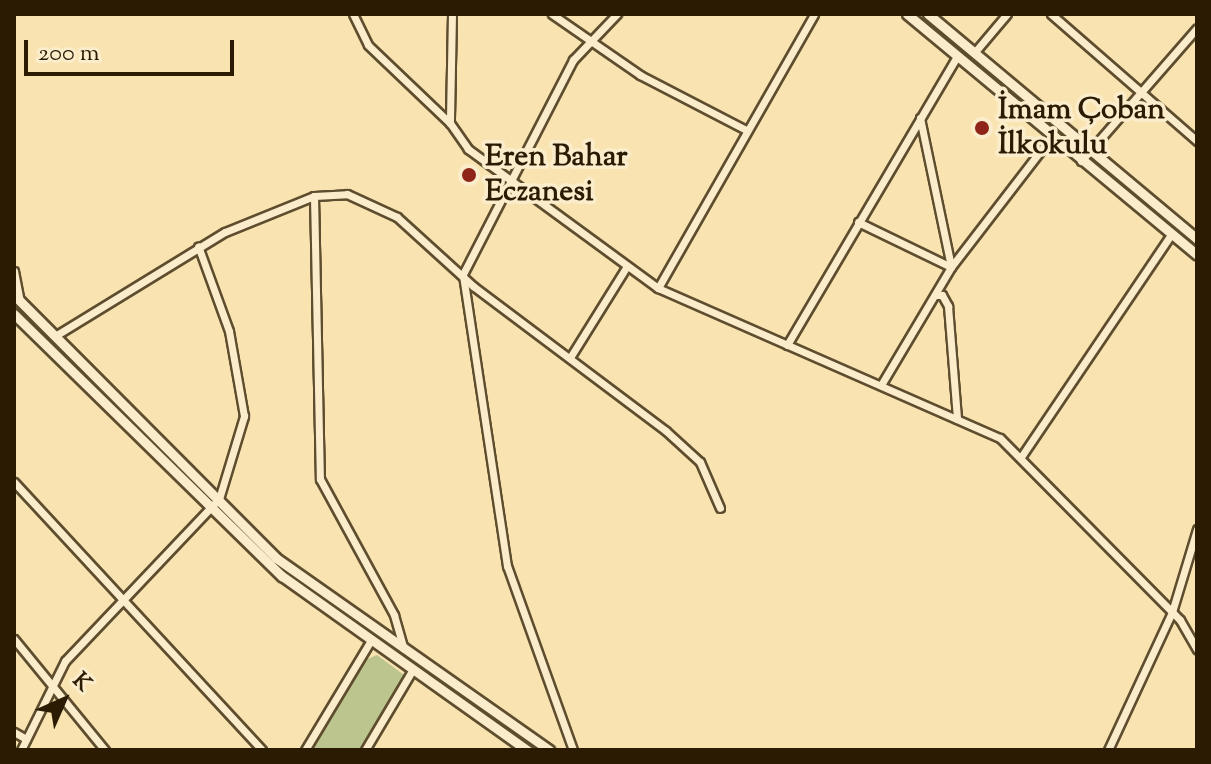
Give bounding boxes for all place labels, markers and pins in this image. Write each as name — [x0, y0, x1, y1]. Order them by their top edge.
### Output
place label: İmam Çoban İlkokulu — [998, 93, 1165, 164]
marker: İmam Çoban İlkokulu — [973, 119, 991, 137]
place label: Eren Bahar Eczanesi — [485, 140, 627, 210]
marker: Eren Bahar Eczanesi — [460, 166, 478, 184]

